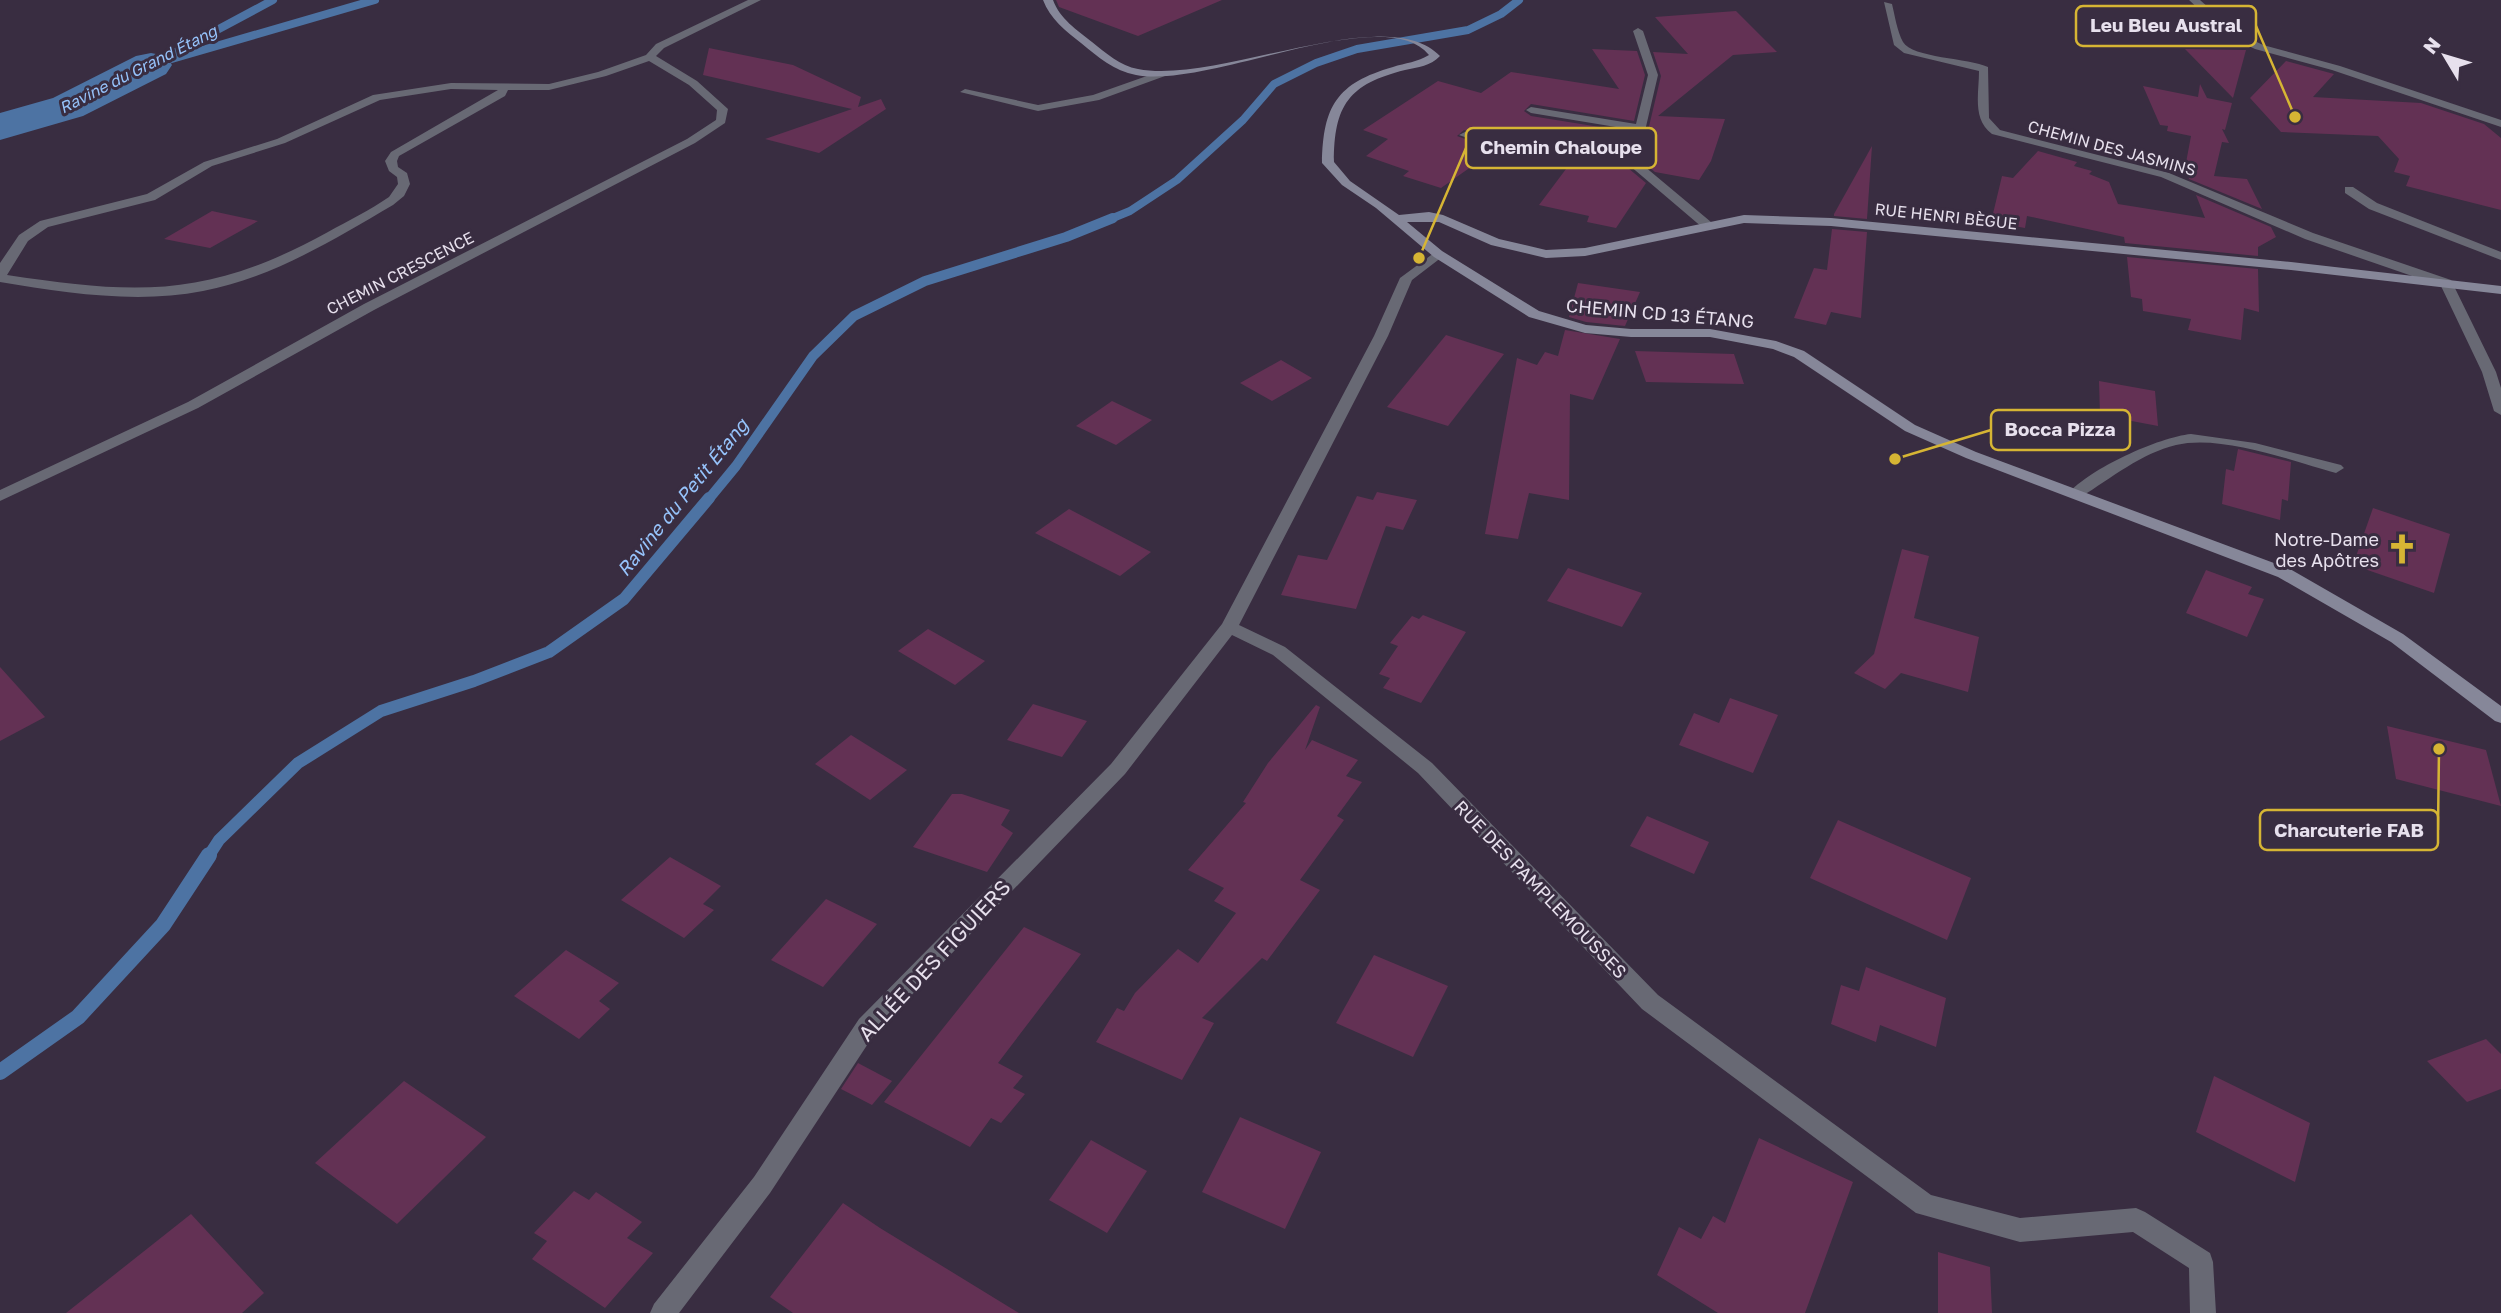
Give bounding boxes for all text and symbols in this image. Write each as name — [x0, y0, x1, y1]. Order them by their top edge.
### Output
callout: Leu Bleu Austral — [2076, 6, 2256, 46]
text: Leu Bleu Austral — [2090, 13, 2242, 36]
water label: Ravine du Grand Étang — [56, 20, 221, 117]
north arrow — [2410, 21, 2480, 91]
text: N — [2418, 32, 2445, 58]
street label: CHEMIN DES JASMINS — [2026, 116, 2198, 180]
callout: Chemin Chaloupe — [1466, 128, 1656, 168]
text: Chemin Chaloupe — [1480, 135, 1642, 158]
street label: RUE HENRI BÈGUE — [1874, 199, 2018, 233]
street label: CHEMIN CRESCENCE — [323, 227, 477, 319]
street label: CHEMIN CD 13 ÉTANG — [1565, 294, 1755, 332]
callout: Bocca Pizza — [1991, 410, 2130, 450]
water label: Ravine du Petit Étang — [611, 413, 753, 580]
text: Bocca Pizza — [2005, 417, 2115, 440]
place label: Notre-Dame des Apôtres — [2274, 528, 2379, 571]
church icon: Notre-Dame des Apôtres — [2385, 532, 2419, 566]
street label: RUE DES PAMPLEMOUSSES — [1450, 796, 1632, 982]
callout: Charcuterie FAB — [2260, 810, 2438, 850]
text: Charcuterie FAB — [2274, 818, 2424, 841]
street label: ALLÉE DES FIGUIERS — [852, 874, 1016, 1046]

